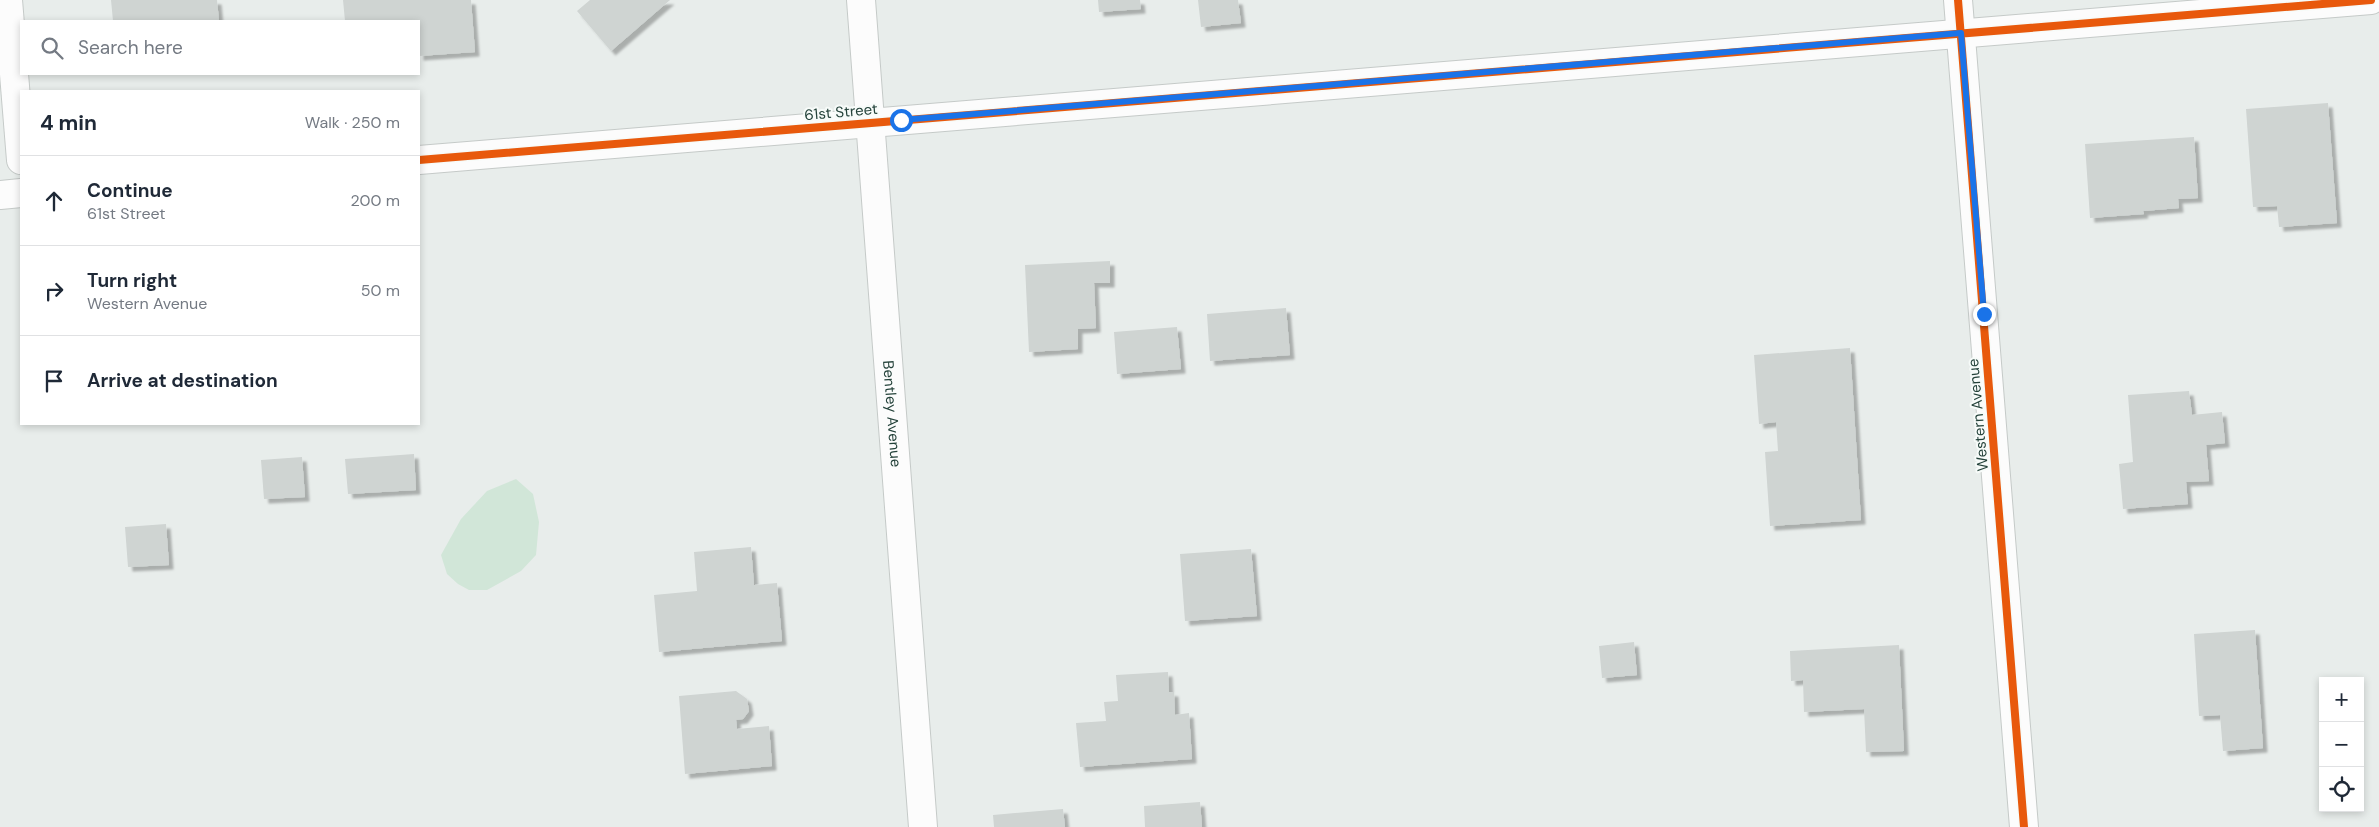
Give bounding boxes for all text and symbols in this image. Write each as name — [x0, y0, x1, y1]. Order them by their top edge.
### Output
search box — [20, 20, 420, 75]
icon: search — [38, 34, 66, 62]
text: Search here — [78, 35, 183, 60]
street label: 61st Street — [803, 99, 879, 125]
text: 4 min — [40, 109, 97, 137]
route start — [890, 109, 913, 132]
text: Walk · 250 m — [305, 112, 400, 133]
text: Continue — [87, 178, 173, 203]
icon: ahead — [40, 187, 68, 215]
text: 200 m — [351, 190, 400, 211]
text: 61st Street — [87, 203, 166, 224]
text: Turn right — [87, 268, 177, 293]
icon: right — [40, 277, 68, 305]
text: 50 m — [361, 280, 400, 301]
text: Western Avenue — [87, 293, 207, 314]
route end — [1973, 303, 1996, 326]
street label: Western Avenue — [1963, 358, 1993, 472]
street label: Bentley Avenue — [878, 360, 906, 468]
icon: arrive — [40, 367, 68, 395]
text: Arrive at destination — [87, 368, 278, 393]
map controls — [2319, 677, 2364, 812]
button: + — [2319, 677, 2364, 722]
button: − — [2319, 722, 2364, 767]
button: locate — [2319, 767, 2364, 812]

